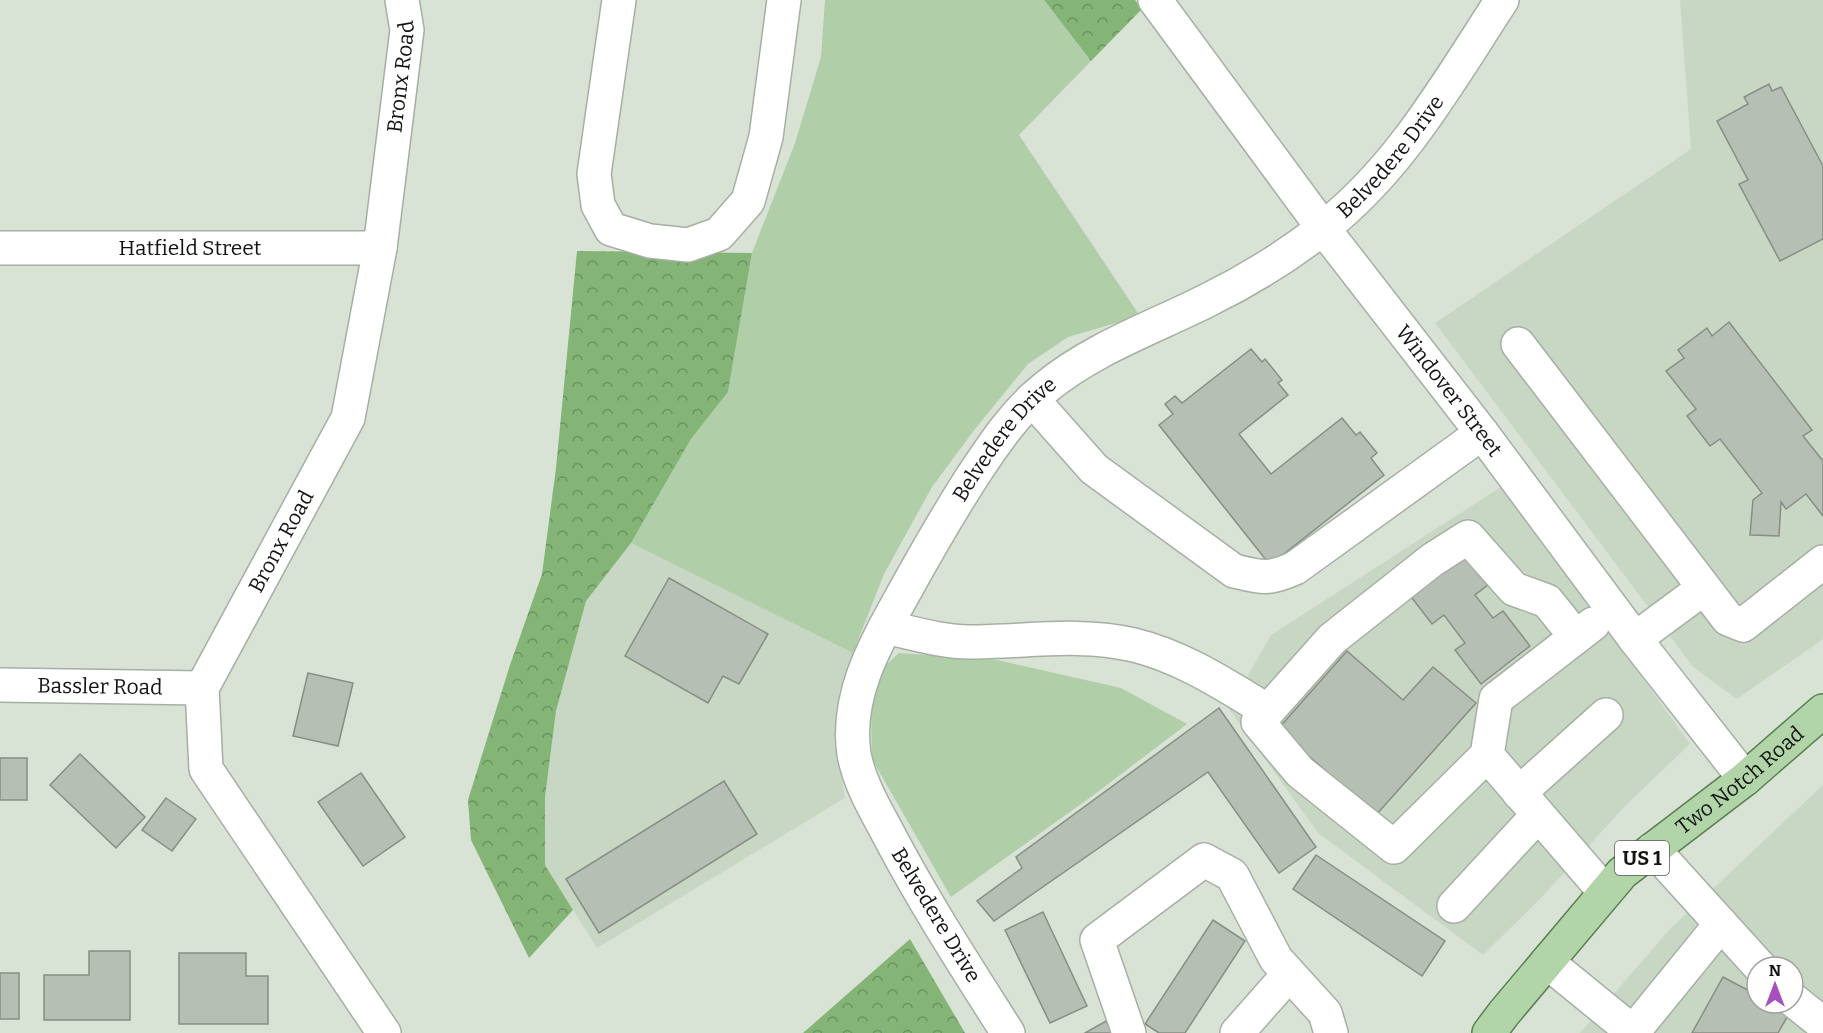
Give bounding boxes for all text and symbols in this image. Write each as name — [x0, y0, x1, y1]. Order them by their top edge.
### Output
street label: Bronx Road — [381, 19, 420, 134]
street label: Belvedere Drive — [1332, 90, 1449, 224]
street label: Hatfield Street — [119, 235, 262, 261]
street label: Windover Street — [1390, 320, 1508, 462]
street label: Belvedere Drive — [947, 371, 1061, 506]
street label: Bronx Road — [243, 486, 319, 597]
street label: Bassler Road — [37, 673, 163, 700]
street label: Two Notch Road — [1671, 721, 1809, 840]
road number: US 1 — [1615, 841, 1669, 875]
street label: Belvedere Drive — [886, 843, 986, 987]
north arrow — [1745, 955, 1805, 1015]
text: N — [1769, 961, 1781, 980]

